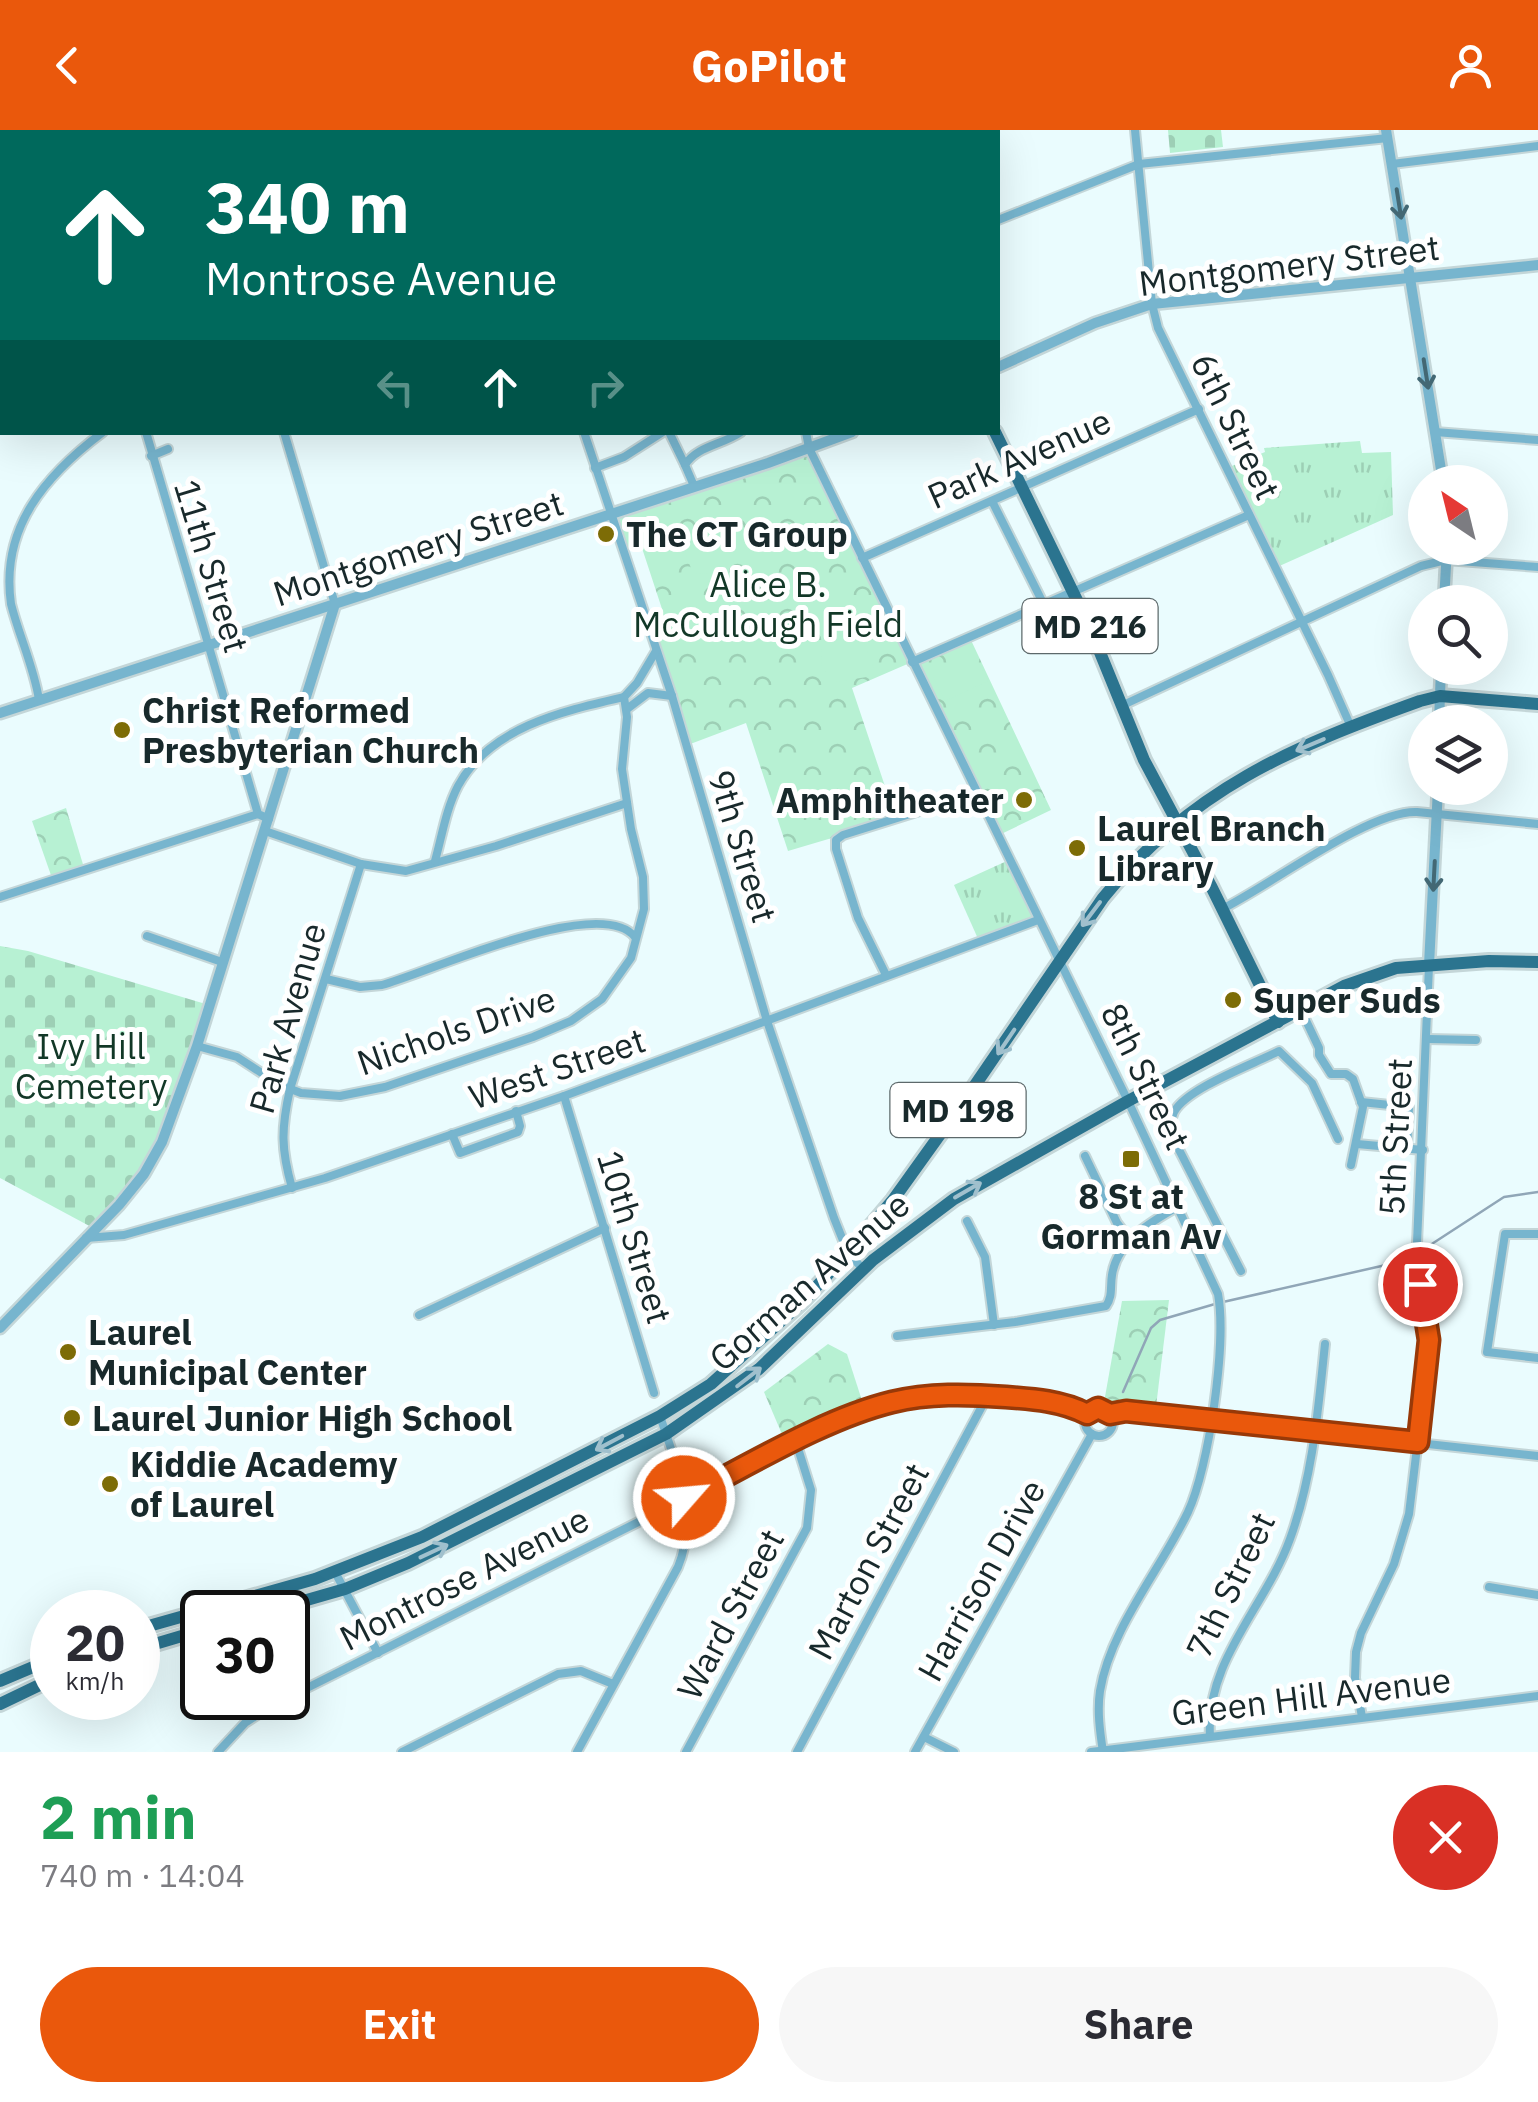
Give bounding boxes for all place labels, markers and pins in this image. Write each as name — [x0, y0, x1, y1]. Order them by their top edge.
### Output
place label: The CT Group — [626, 511, 848, 557]
marker: The CT Group — [595, 523, 617, 545]
place label: Christ Reformed Presbyterian Church — [142, 687, 479, 773]
marker: Christ Reformed Presbyterian Church — [111, 719, 133, 741]
place label: Amphitheater — [776, 777, 1004, 823]
marker: Amphitheater — [1013, 789, 1035, 811]
place label: Laurel Branch Library — [1097, 805, 1326, 891]
marker: Laurel Branch Library — [1066, 837, 1088, 859]
place label: Super Suds — [1253, 977, 1441, 1023]
marker: Super Suds — [1222, 989, 1244, 1011]
marker: 8 St at Gorman Av — [1120, 1148, 1142, 1170]
place label: 8 St at Gorman Av — [1040, 1173, 1222, 1259]
pin — [1378, 1242, 1463, 1327]
place label: Laurel Municipal Center — [88, 1309, 367, 1395]
marker: Laurel Municipal Center — [57, 1341, 79, 1363]
place label: Laurel Junior High School — [92, 1395, 512, 1441]
marker: Laurel Junior High School — [61, 1407, 83, 1429]
place label: Kiddie Academy of Laurel — [130, 1441, 398, 1527]
marker: Kiddie Academy of Laurel — [99, 1473, 121, 1495]

